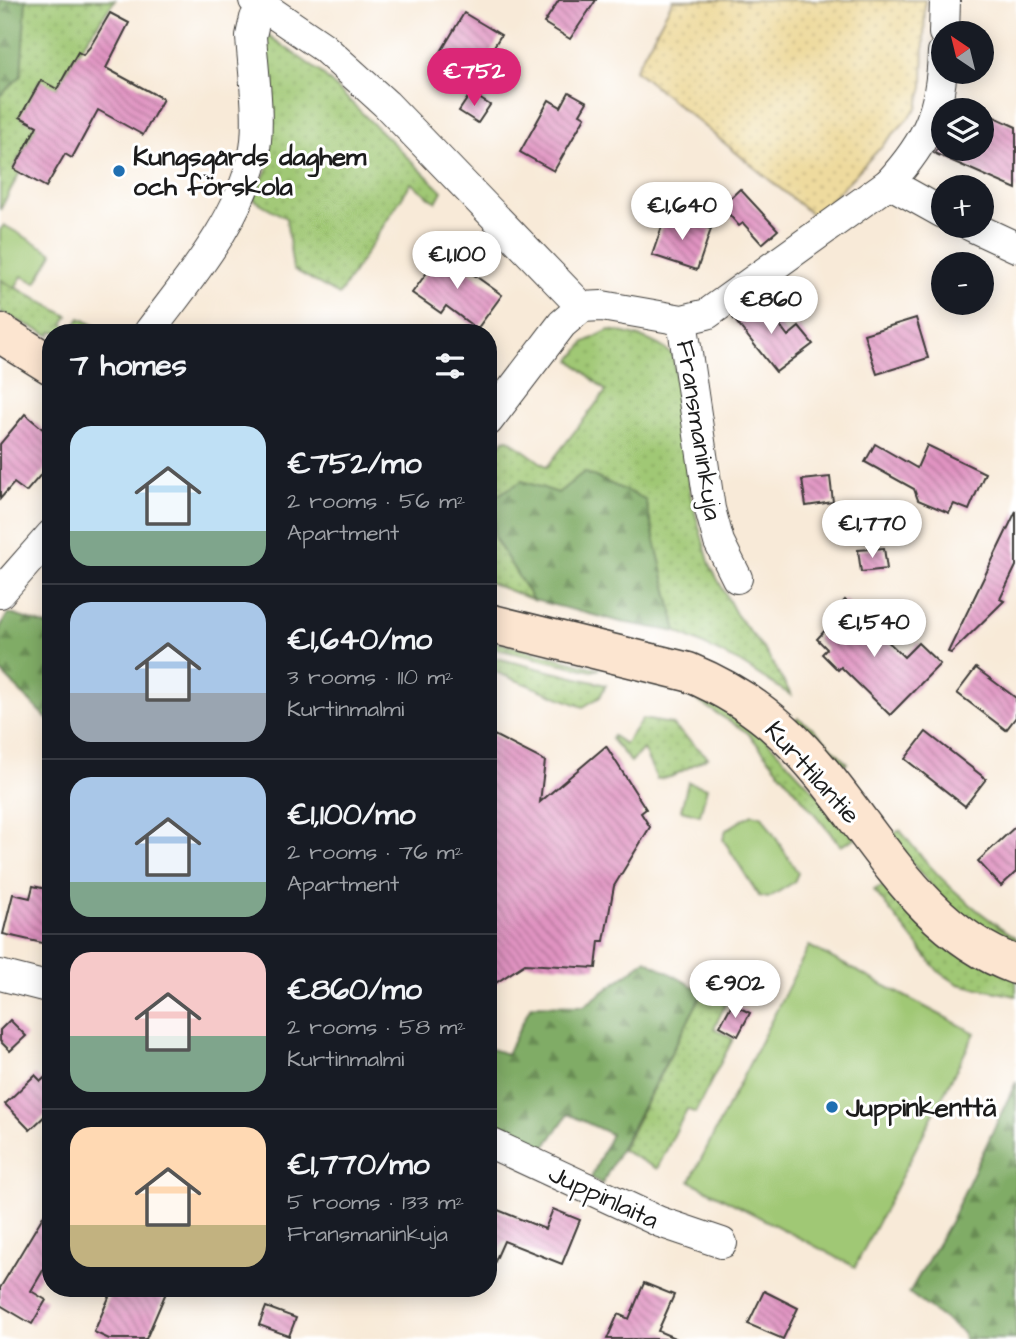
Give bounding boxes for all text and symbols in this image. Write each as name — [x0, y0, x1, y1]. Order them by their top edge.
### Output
north arrow — [931, 21, 994, 84]
map controls — [931, 21, 994, 315]
pin: €752 — [433, 48, 515, 108]
text: €752 — [443, 55, 505, 87]
button: layers — [931, 98, 994, 161]
place label: Kungsgårds daghem och förskola — [133, 139, 367, 205]
marker: Kungsgårds daghem och förskola — [111, 163, 127, 179]
button: + — [931, 175, 994, 238]
pin: €1,640 — [625, 182, 739, 242]
text: €1,640 — [647, 189, 717, 221]
pin: €1,100 — [400, 232, 514, 291]
text: €1,100 — [428, 238, 486, 270]
button: − — [931, 252, 994, 315]
pin: €860 — [730, 276, 812, 336]
text: €860 — [740, 283, 802, 315]
street label: Fransmaninkuja — [667, 337, 731, 523]
text: 7 homes — [70, 345, 187, 387]
icon: filters — [431, 347, 469, 385]
text: €752/mo — [287, 443, 422, 485]
icon: home — [126, 454, 210, 538]
text: 2 rooms · 56 m² — [287, 485, 465, 517]
pin: €1,770 — [815, 500, 929, 560]
text: €1,770 — [838, 507, 906, 539]
text: Apartment — [287, 517, 399, 549]
pin: €1,540 — [817, 600, 931, 659]
text: €1,540 — [838, 606, 910, 638]
text: €1,640/mo — [287, 619, 432, 661]
icon: home — [126, 630, 210, 714]
text: 3 rooms · 110 m² — [287, 661, 454, 693]
text: Kurtinmalmi — [287, 693, 404, 725]
street label: Kurttilantie — [756, 713, 868, 832]
text: €1,100/mo — [287, 794, 416, 836]
icon: home — [126, 805, 210, 889]
text: 2 rooms · 76 m² — [287, 836, 463, 868]
text: Apartment — [287, 868, 399, 900]
pin: €902 — [694, 960, 776, 1020]
text: €902 — [705, 967, 765, 999]
text: €860/mo — [287, 969, 422, 1011]
icon: home — [126, 980, 210, 1064]
text: 2 rooms · 58 m² — [287, 1011, 466, 1043]
text: Kurtinmalmi — [287, 1043, 404, 1075]
place label: Juppinkenttä — [845, 1090, 997, 1126]
marker: Juppinkenttä — [824, 1099, 840, 1115]
text: €1,770/mo — [287, 1144, 430, 1186]
icon: home — [126, 1155, 210, 1239]
street label: Juppinlaita — [543, 1156, 665, 1238]
text: 5 rooms · 133 m² — [287, 1186, 464, 1218]
text: Fransmaninkuja — [287, 1218, 448, 1250]

